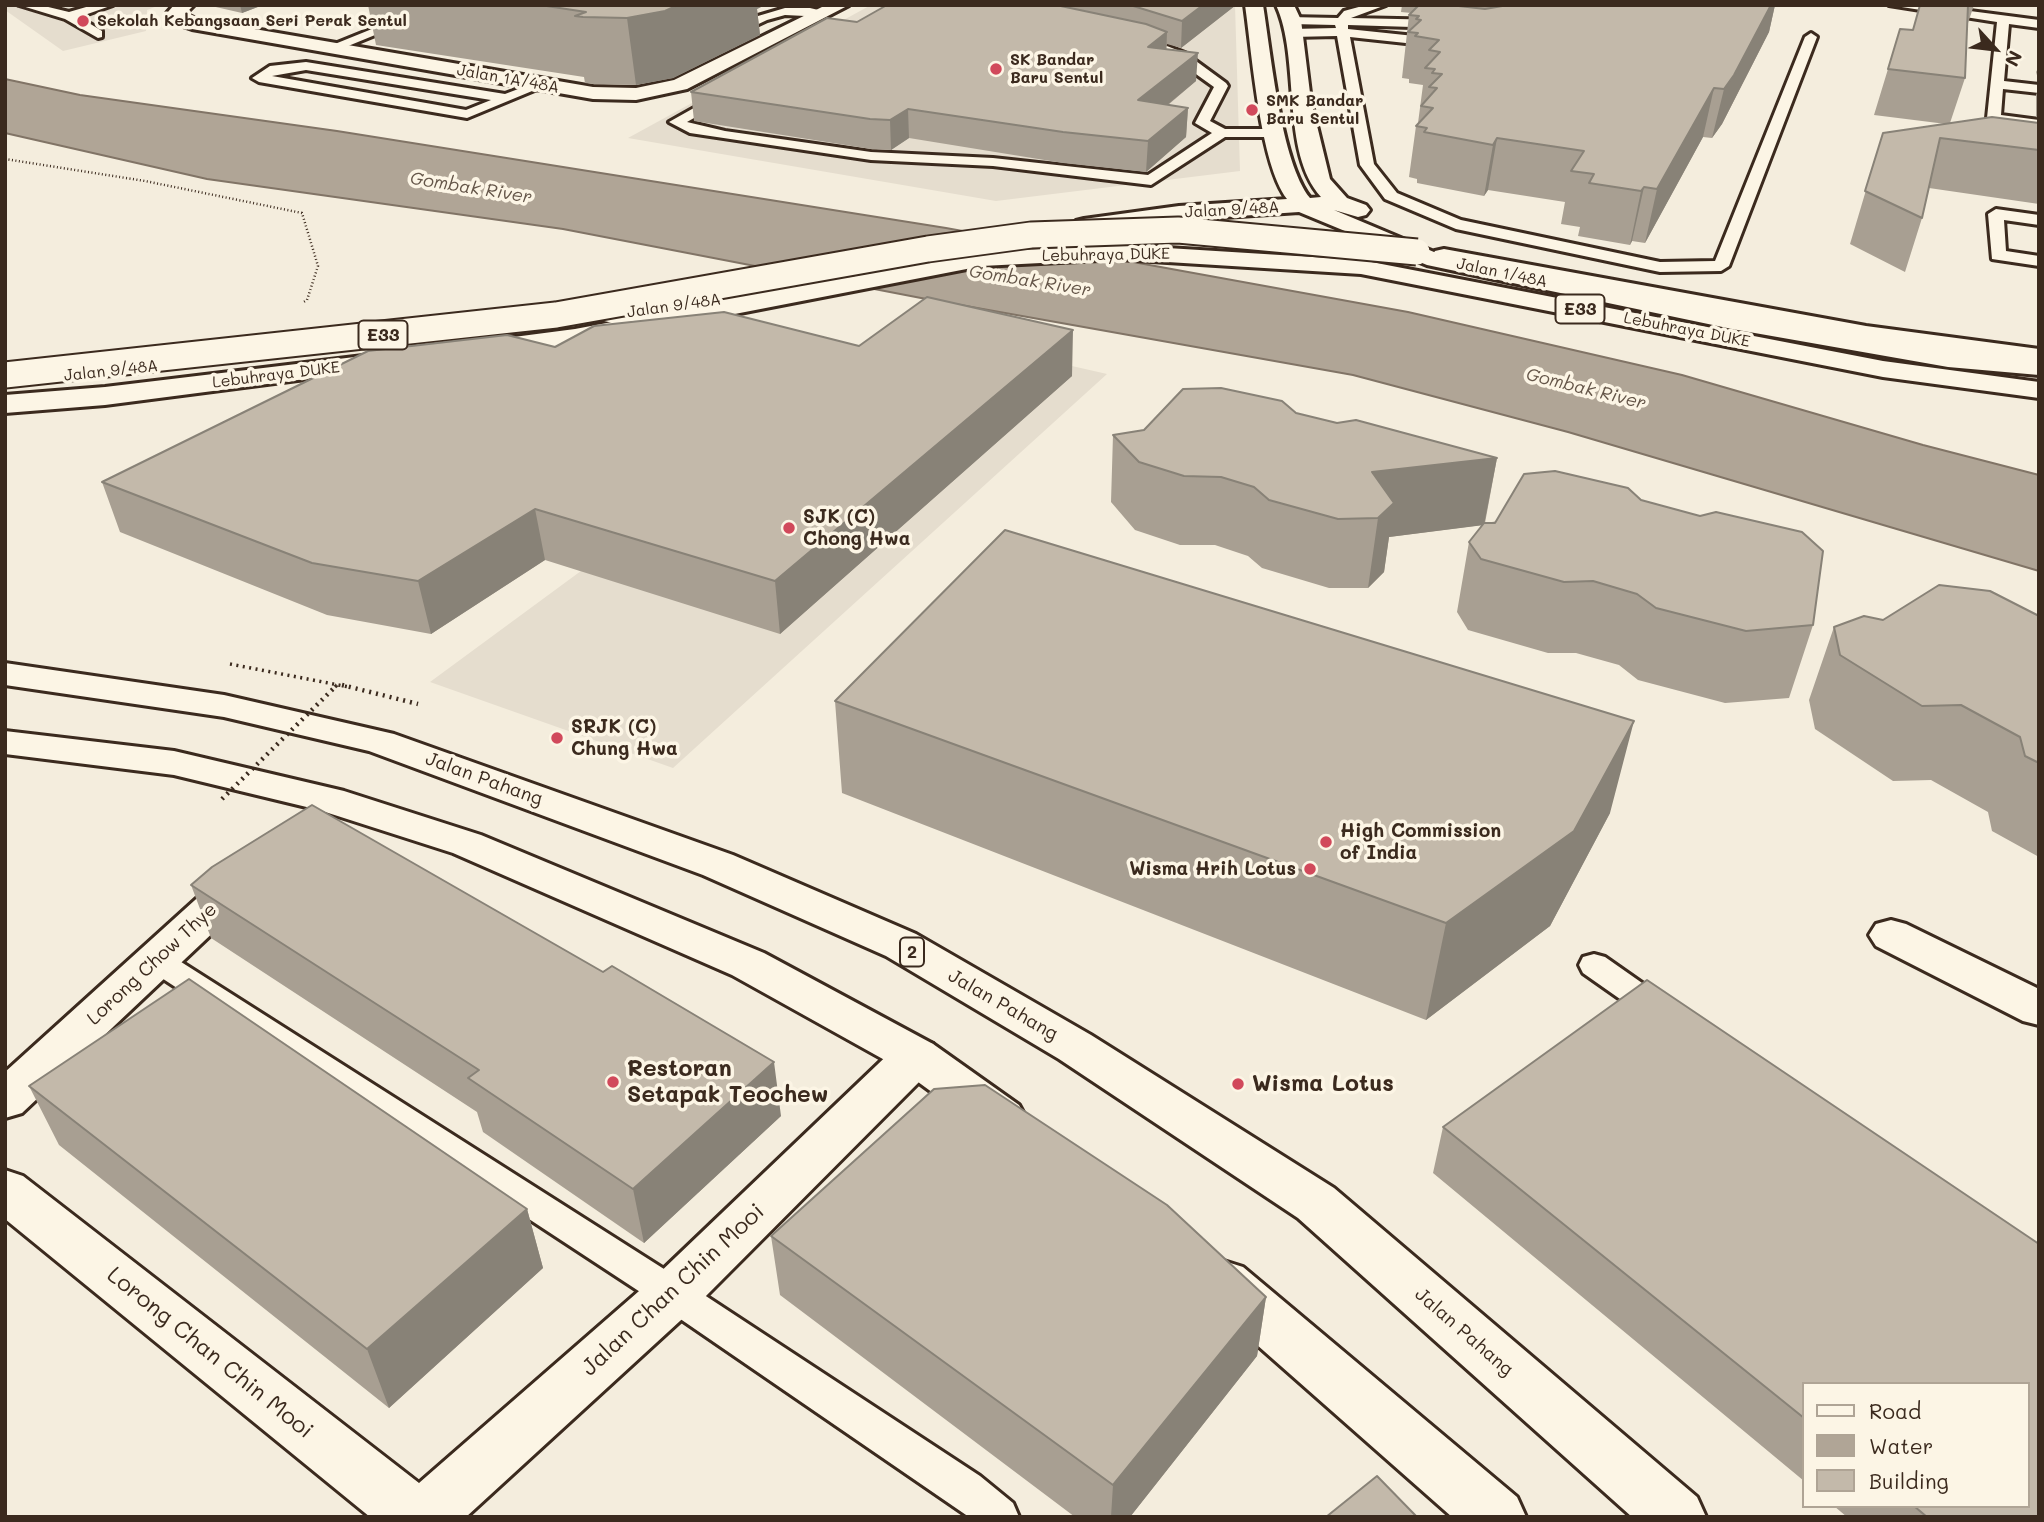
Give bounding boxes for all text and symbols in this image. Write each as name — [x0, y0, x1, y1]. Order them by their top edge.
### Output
place label: Sekolah Kebangsaan Seri Perak Sentul — [97, 11, 407, 31]
marker: Sekolah Kebangsaan Seri Perak Sentul — [75, 13, 91, 29]
north arrow — [1960, 14, 2030, 84]
text: N — [2000, 47, 2029, 71]
place label: SK Bandar Baru Sentul — [1010, 50, 1103, 88]
street label: Jalan 1A/48A — [455, 61, 561, 97]
marker: SK Bandar Baru Sentul — [988, 61, 1004, 77]
place label: SMK Bandar Baru Sentul — [1266, 91, 1363, 129]
marker: SMK Bandar Baru Sentul — [1244, 102, 1260, 118]
water label: Gombak River — [409, 168, 533, 208]
street label: Jalan 9/48A — [1184, 198, 1280, 222]
street label: Lebuhraya DUKE — [1042, 244, 1170, 266]
street label: Jalan 1/48A — [1455, 254, 1549, 292]
water label: Gombak River — [968, 261, 1092, 301]
street label: Jalan 9/48A — [626, 290, 722, 322]
road number: E33 — [1556, 295, 1604, 324]
street label: Lebuhraya DUKE — [1622, 308, 1752, 352]
road number: E33 — [358, 320, 408, 349]
street label: Jalan 9/48A — [63, 357, 159, 385]
street label: Lebuhraya DUKE — [211, 358, 341, 392]
water label: Gombak River — [1524, 364, 1648, 414]
place label: SJK (C) Chong Hwa — [803, 506, 910, 550]
marker: SJK (C) Chong Hwa — [781, 520, 797, 536]
place label: SRJK (C) Chung Hwa — [571, 716, 678, 760]
marker: SRJK (C) Chung Hwa — [549, 730, 565, 746]
street label: Jalan Pahang — [422, 747, 546, 811]
place label: High Commission of India — [1340, 820, 1501, 864]
marker: High Commission of India — [1318, 834, 1334, 850]
place label: Wisma Hrih Lotus — [1129, 858, 1296, 880]
marker: Wisma Hrih Lotus — [1302, 861, 1318, 877]
street label: Lorong Chow Thye — [82, 898, 222, 1030]
road number: 2 — [900, 937, 924, 967]
street label: Jalan Pahang — [944, 964, 1062, 1046]
place label: Restoran Setapak Teochew — [627, 1055, 829, 1109]
place label: Wisma Lotus — [1252, 1070, 1394, 1098]
marker: Restoran Setapak Teochew — [605, 1074, 621, 1090]
marker: Wisma Lotus — [1230, 1076, 1246, 1092]
street label: Jalan Chan Chin Mooi — [576, 1198, 770, 1382]
street label: Lorong Chan Chin Mooi — [101, 1261, 319, 1445]
street label: Jalan Pahang — [1410, 1283, 1518, 1381]
legend — [1802, 1382, 2030, 1508]
text: Road — [1869, 1397, 1921, 1424]
text: Water — [1869, 1432, 1933, 1459]
text: Building — [1869, 1467, 1949, 1494]

